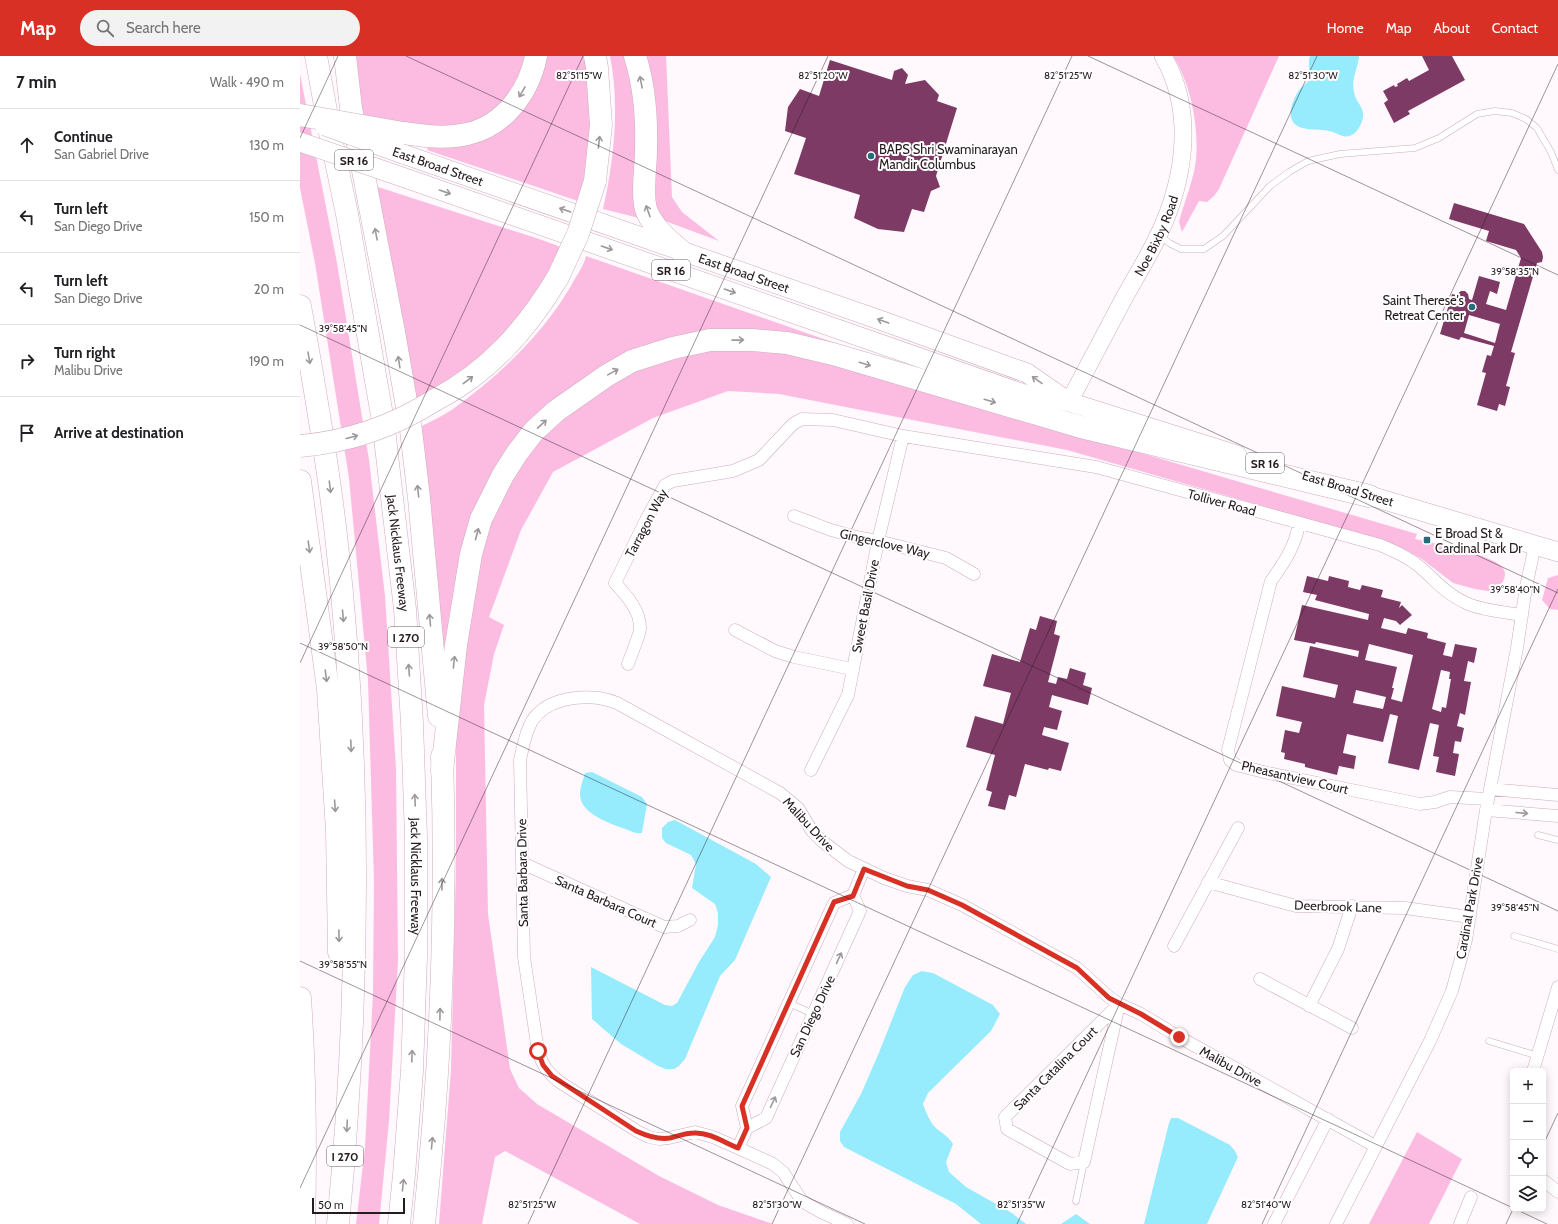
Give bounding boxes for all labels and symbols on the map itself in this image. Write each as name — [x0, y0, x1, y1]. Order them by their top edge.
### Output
text: 82°51'15"W — [556, 69, 603, 82]
text: 82°51'20"W — [798, 69, 848, 82]
text: 82°51'25"W — [1044, 69, 1093, 82]
text: 82°51'30"W — [1288, 69, 1338, 82]
one-way arrow — [637, 76, 645, 89]
one-way arrow — [517, 86, 525, 98]
one-way arrow — [595, 136, 603, 149]
place label: BAPS Shri Swaminarayan Mandir Columbus — [879, 141, 1018, 172]
street label: East Broad Street — [391, 143, 486, 189]
road number: SR 16 — [335, 150, 373, 170]
marker: BAPS Shri Swaminarayan Mandir Columbus — [866, 151, 876, 161]
one-way arrow — [438, 188, 450, 196]
street label: Noe Bixby Road — [1130, 193, 1181, 279]
one-way arrow — [559, 206, 571, 214]
one-way arrow — [643, 206, 651, 218]
one-way arrow — [371, 228, 379, 241]
one-way arrow — [601, 245, 614, 252]
street label: East Broad Street — [697, 250, 792, 296]
road number: SR 16 — [652, 260, 690, 280]
text: 39°58'35"N — [1491, 265, 1539, 278]
one-way arrow — [724, 287, 736, 295]
place label: Saint Therese's Retreat Center — [1382, 292, 1465, 323]
marker: Saint Therese's Retreat Center — [1467, 302, 1477, 312]
one-way arrow — [877, 316, 889, 324]
text: 39°58'45"N — [319, 322, 367, 335]
one-way arrow — [731, 336, 744, 344]
one-way arrow — [305, 352, 313, 365]
one-way arrow — [395, 356, 403, 369]
one-way arrow — [858, 361, 871, 368]
one-way arrow — [607, 367, 619, 375]
one-way arrow — [463, 376, 474, 384]
one-way arrow — [1031, 376, 1042, 384]
one-way arrow — [983, 398, 996, 405]
one-way arrow — [537, 419, 547, 428]
one-way arrow — [345, 433, 358, 440]
road number: SR 16 — [1246, 453, 1284, 473]
street label: East Broad Street — [1300, 467, 1396, 510]
one-way arrow — [326, 480, 334, 493]
one-way arrow — [414, 485, 422, 498]
street label: Tolliver Road — [1186, 485, 1258, 519]
street label: Tarragon Way — [621, 486, 671, 560]
street label: Jack Nicklaus Freeway — [384, 493, 413, 613]
street label: Gingerclove Way — [838, 525, 932, 561]
place label: E Broad St & Cardinal Park Dr — [1435, 525, 1523, 556]
one-way arrow — [473, 528, 481, 541]
marker: E Broad St & Cardinal Park Dr — [1422, 535, 1432, 545]
one-way arrow — [305, 541, 313, 554]
street label: Sweet Basil Drive — [848, 558, 882, 654]
text: 39°58'40"N — [1490, 583, 1540, 596]
one-way arrow — [339, 609, 346, 622]
one-way arrow — [426, 614, 434, 627]
road number: I 270 — [388, 627, 424, 647]
text: 39°58'50"N — [318, 640, 368, 653]
one-way arrow — [450, 656, 458, 669]
one-way arrow — [405, 664, 412, 677]
one-way arrow — [322, 669, 330, 682]
one-way arrow — [347, 739, 355, 752]
street label: Pheasantview Court — [1240, 757, 1350, 797]
street label: Malibu Drive — [780, 793, 838, 855]
one-way arrow — [411, 794, 419, 807]
one-way arrow — [332, 799, 339, 812]
one-way arrow — [1515, 809, 1528, 817]
street label: Jack Nicklaus Freeway — [407, 816, 424, 935]
street label: Santa Barbara Drive — [513, 818, 531, 927]
street label: Cardinal Park Drive — [1452, 855, 1486, 960]
street label: Santa Barbara Court — [553, 871, 660, 931]
one-way arrow — [438, 878, 446, 891]
street label: Deerbrook Lane — [1294, 896, 1382, 916]
text: 39°58'45"N — [1491, 901, 1539, 914]
one-way arrow — [335, 929, 343, 942]
one-way arrow — [836, 952, 843, 964]
text: 39°58'55"N — [319, 958, 367, 971]
street label: San Diego Drive — [786, 972, 838, 1059]
one-way arrow — [437, 1008, 444, 1021]
street label: Santa Catalina Court — [1010, 1022, 1101, 1113]
route end — [1170, 1028, 1188, 1046]
route start — [529, 1042, 547, 1060]
street label: Malibu Drive — [1197, 1042, 1265, 1090]
one-way arrow — [408, 1050, 416, 1063]
one-way arrow — [770, 1096, 777, 1108]
one-way arrow — [343, 1119, 351, 1132]
one-way arrow — [429, 1137, 436, 1150]
road number: I 270 — [327, 1146, 363, 1166]
one-way arrow — [399, 1179, 407, 1192]
scale bar — [312, 1196, 405, 1215]
text: 82°51'25"W — [508, 1198, 557, 1211]
text: 82°51'30"W — [752, 1198, 802, 1211]
text: 82°51'35"W — [997, 1198, 1046, 1211]
text: 82°51'40"W — [1241, 1198, 1291, 1211]

